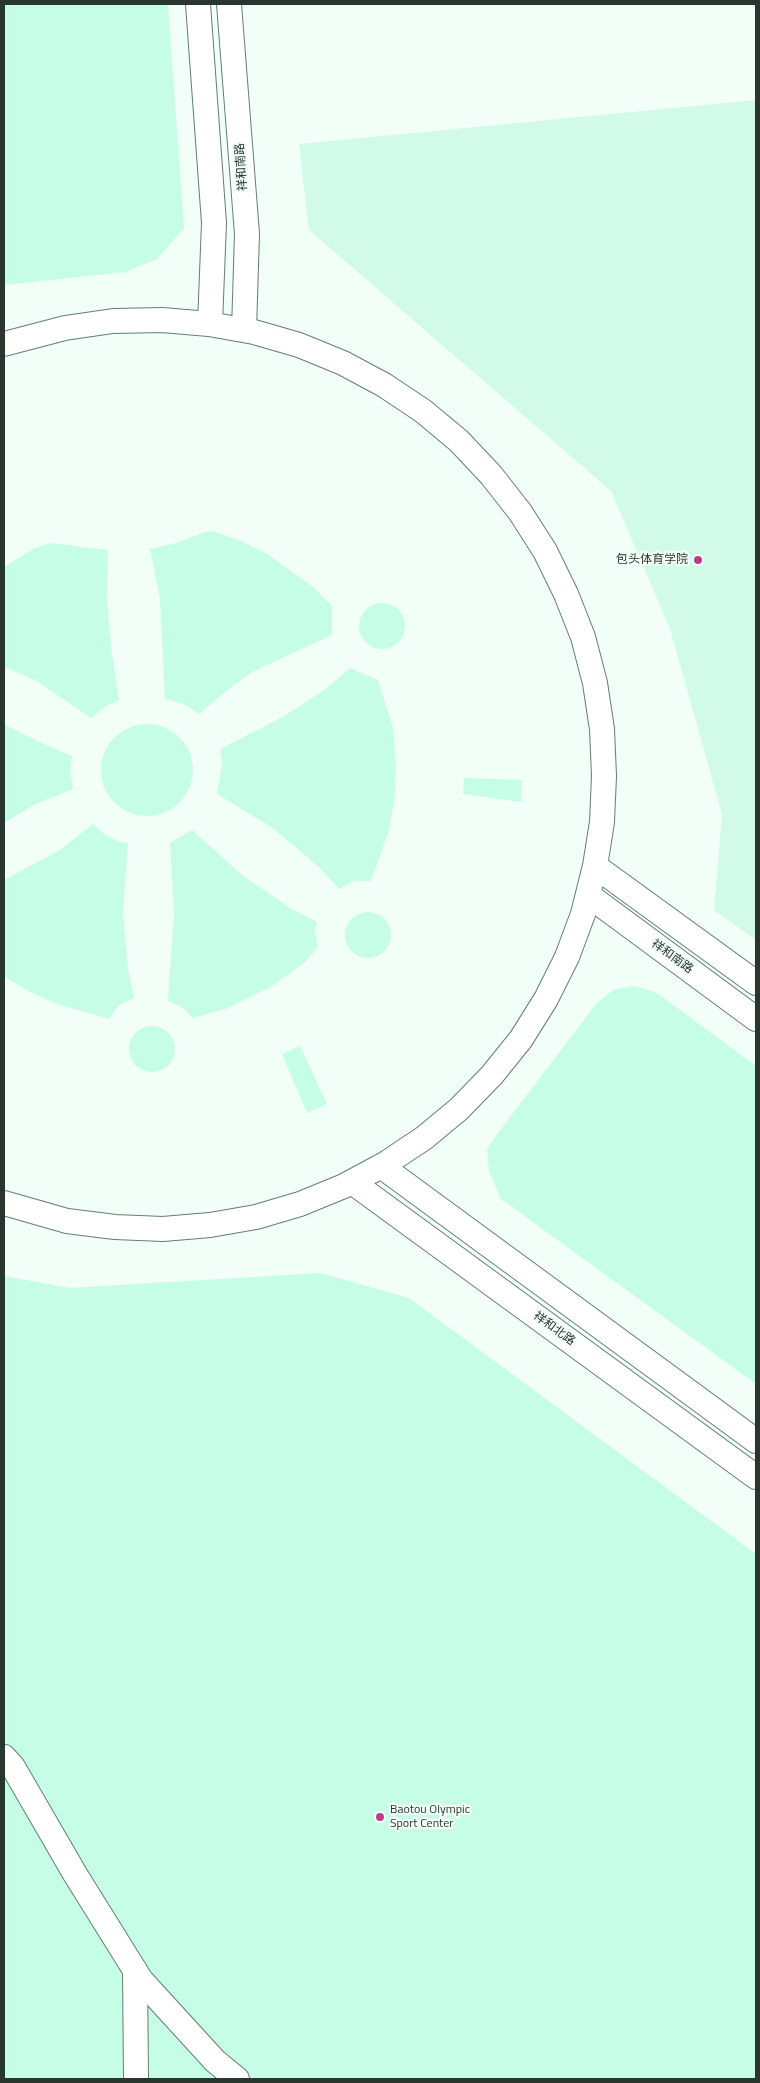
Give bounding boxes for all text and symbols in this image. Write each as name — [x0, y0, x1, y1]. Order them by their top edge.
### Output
street label: 祥和南路 — [233, 143, 251, 191]
place label: 包头体育学院 — [616, 553, 688, 567]
marker: 包头体育学院 — [692, 554, 704, 566]
street label: 祥和南路 — [648, 937, 696, 977]
street label: 祥和北路 — [530, 1309, 578, 1349]
place label: Baotou Olympic Sport Center — [390, 1803, 470, 1831]
marker: Baotou Olympic Sport Center — [374, 1811, 386, 1823]

